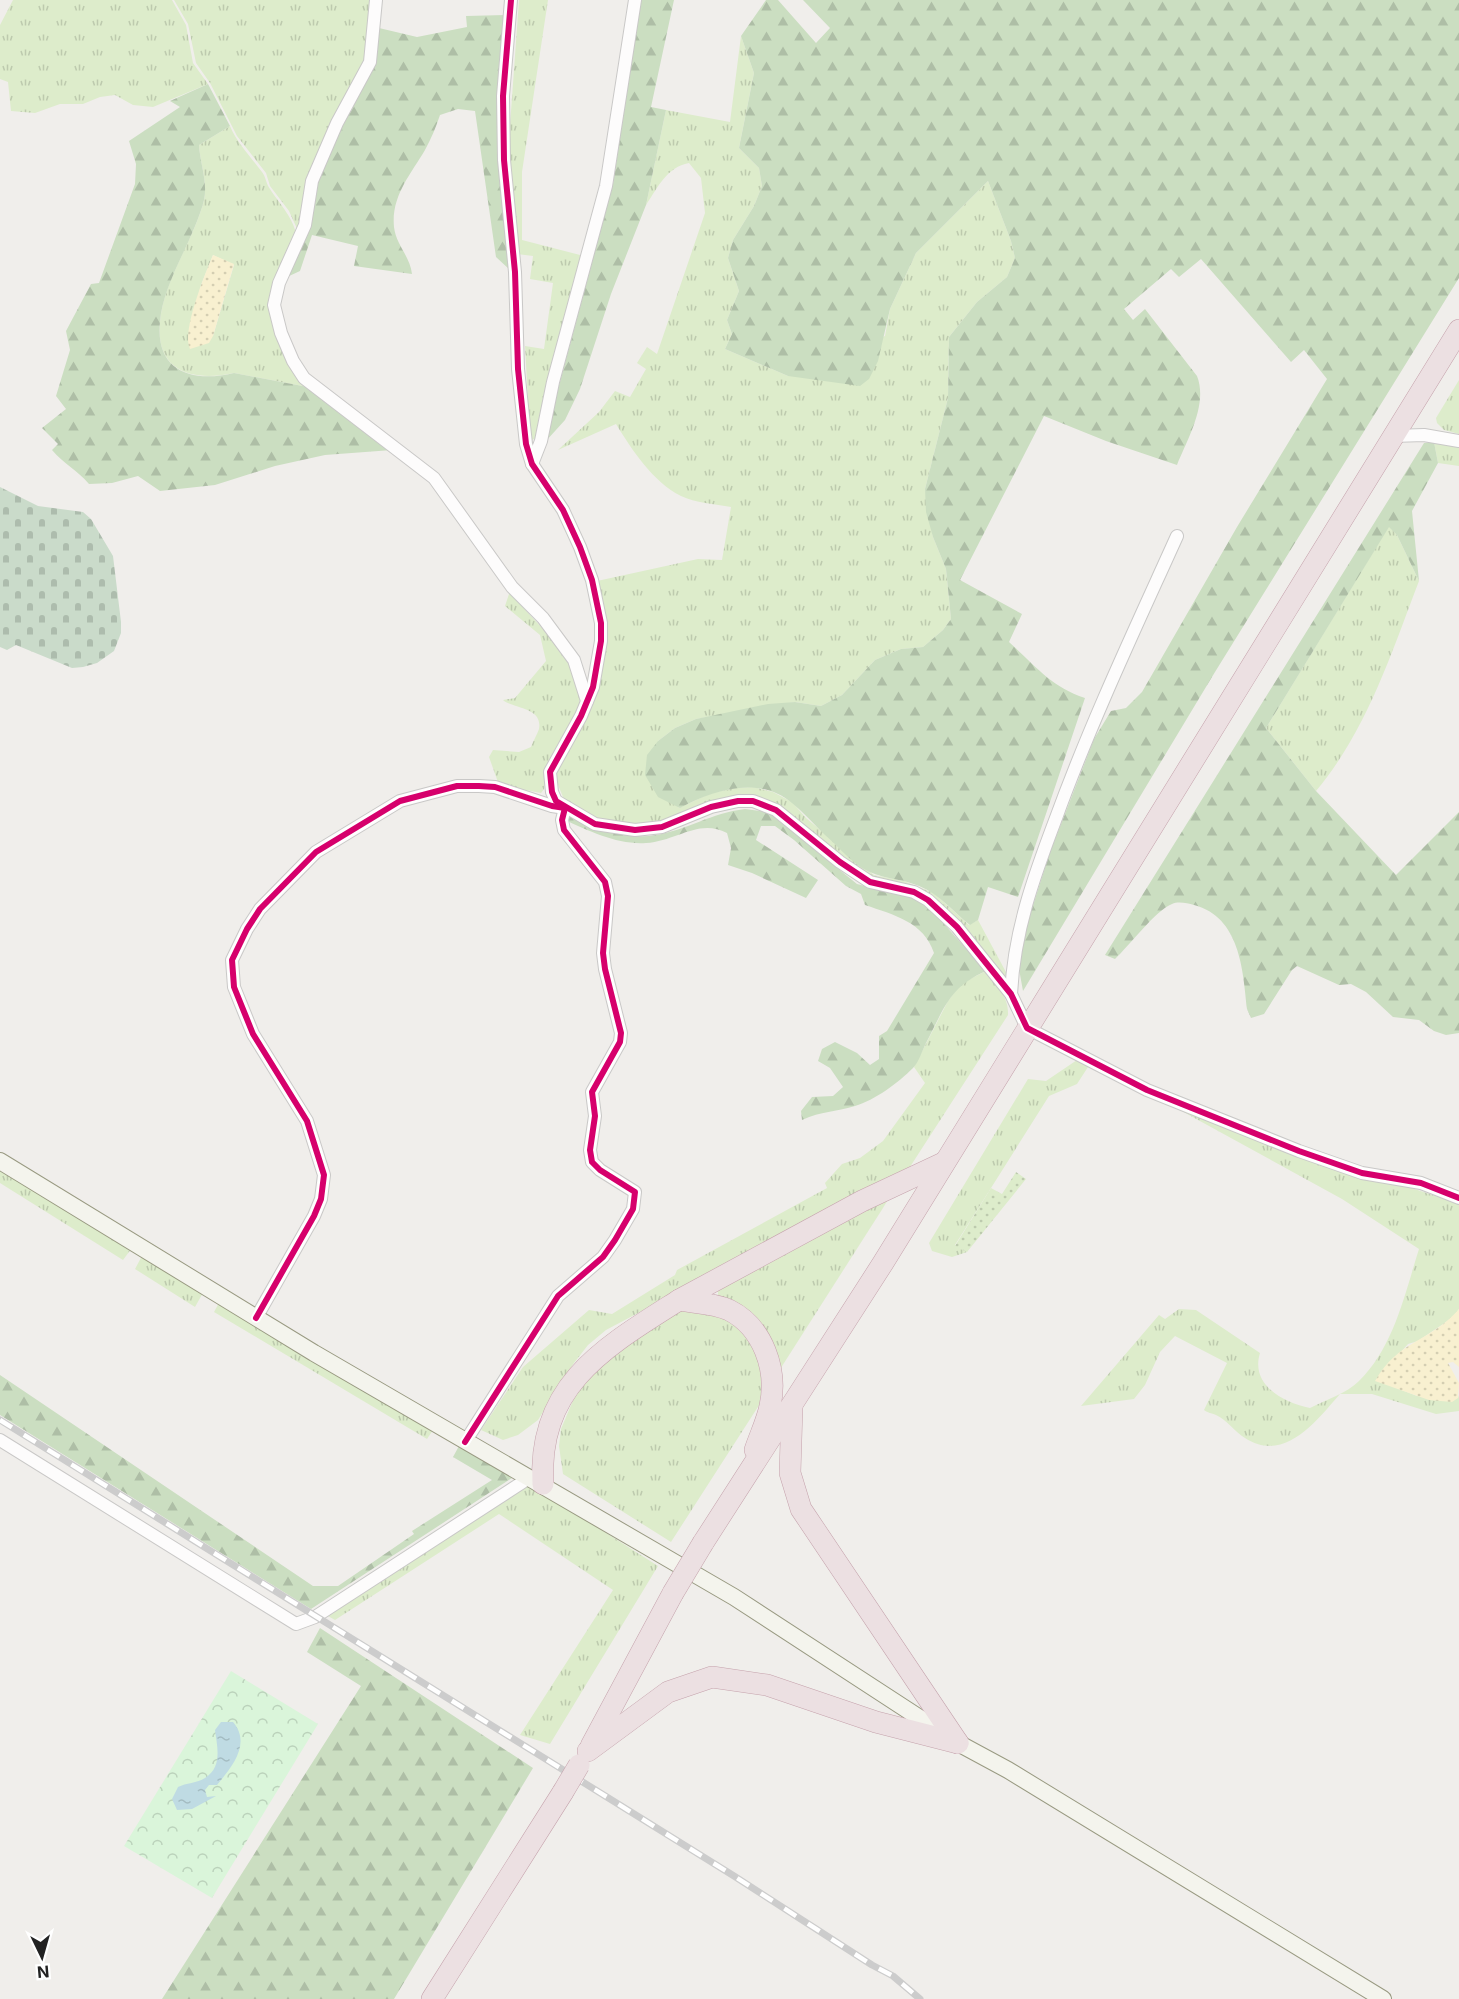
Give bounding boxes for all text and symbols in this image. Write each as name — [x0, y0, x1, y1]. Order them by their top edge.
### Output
north arrow — [12, 1927, 72, 1987]
text: N — [36, 1961, 50, 1982]

